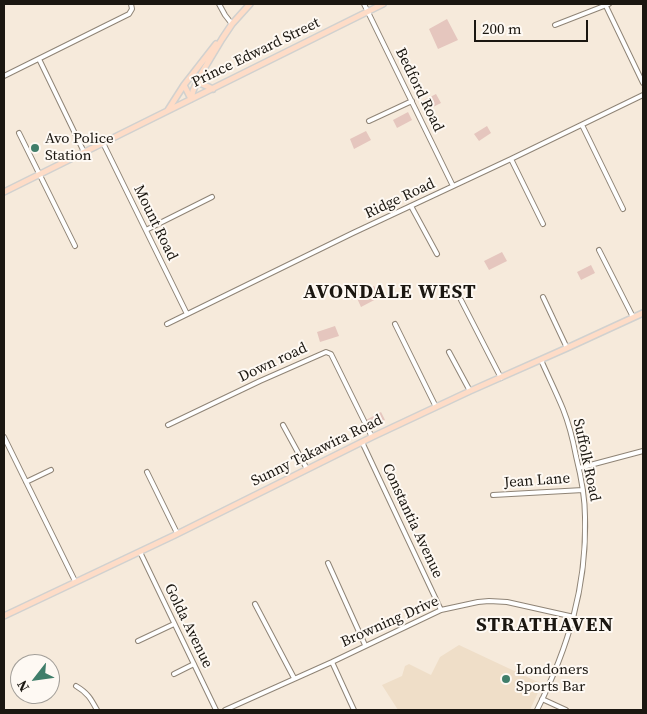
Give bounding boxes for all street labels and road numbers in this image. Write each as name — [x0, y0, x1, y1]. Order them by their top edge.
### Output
street label: Prince Edward Street — [189, 14, 323, 92]
street label: Bedford Road — [391, 45, 447, 135]
street label: Ridge Road — [362, 175, 438, 223]
street label: Mount Road — [129, 182, 181, 264]
street label: Down road — [236, 339, 310, 387]
street label: Sunny Takawira Road — [248, 411, 386, 491]
street label: Suffolk Road — [568, 417, 604, 503]
street label: Constantia Avenue — [378, 461, 446, 581]
street label: Jean Lane — [503, 470, 571, 492]
street label: Golda Avenue — [160, 581, 216, 671]
street label: Browning Drive — [338, 592, 442, 652]

